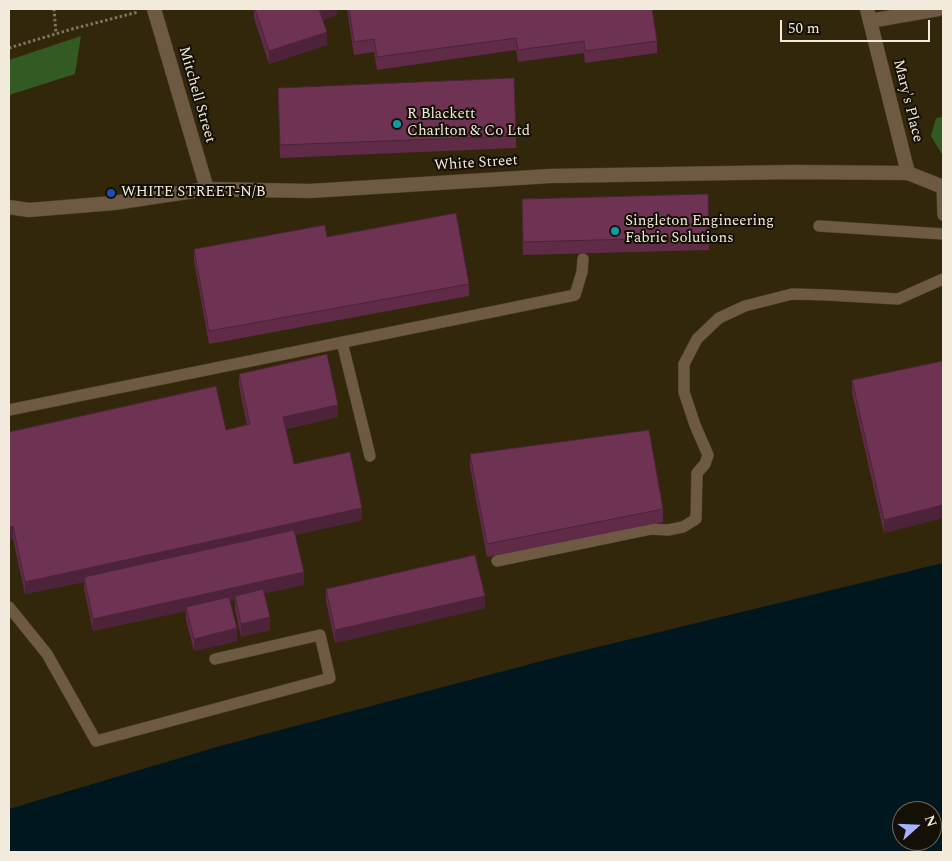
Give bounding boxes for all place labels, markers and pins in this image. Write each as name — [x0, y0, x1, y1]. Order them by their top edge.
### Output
place label: R Blackett Charlton & Co Ltd — [407, 106, 530, 141]
marker: R Blackett Charlton & Co Ltd — [391, 118, 403, 130]
place label: WHITE STREET-N/B — [121, 184, 266, 202]
marker: WHITE STREET-N/B — [105, 187, 117, 199]
place label: Singleton Engineering Fabric Solutions — [625, 213, 774, 248]
marker: Singleton Engineering Fabric Solutions — [609, 225, 621, 237]

